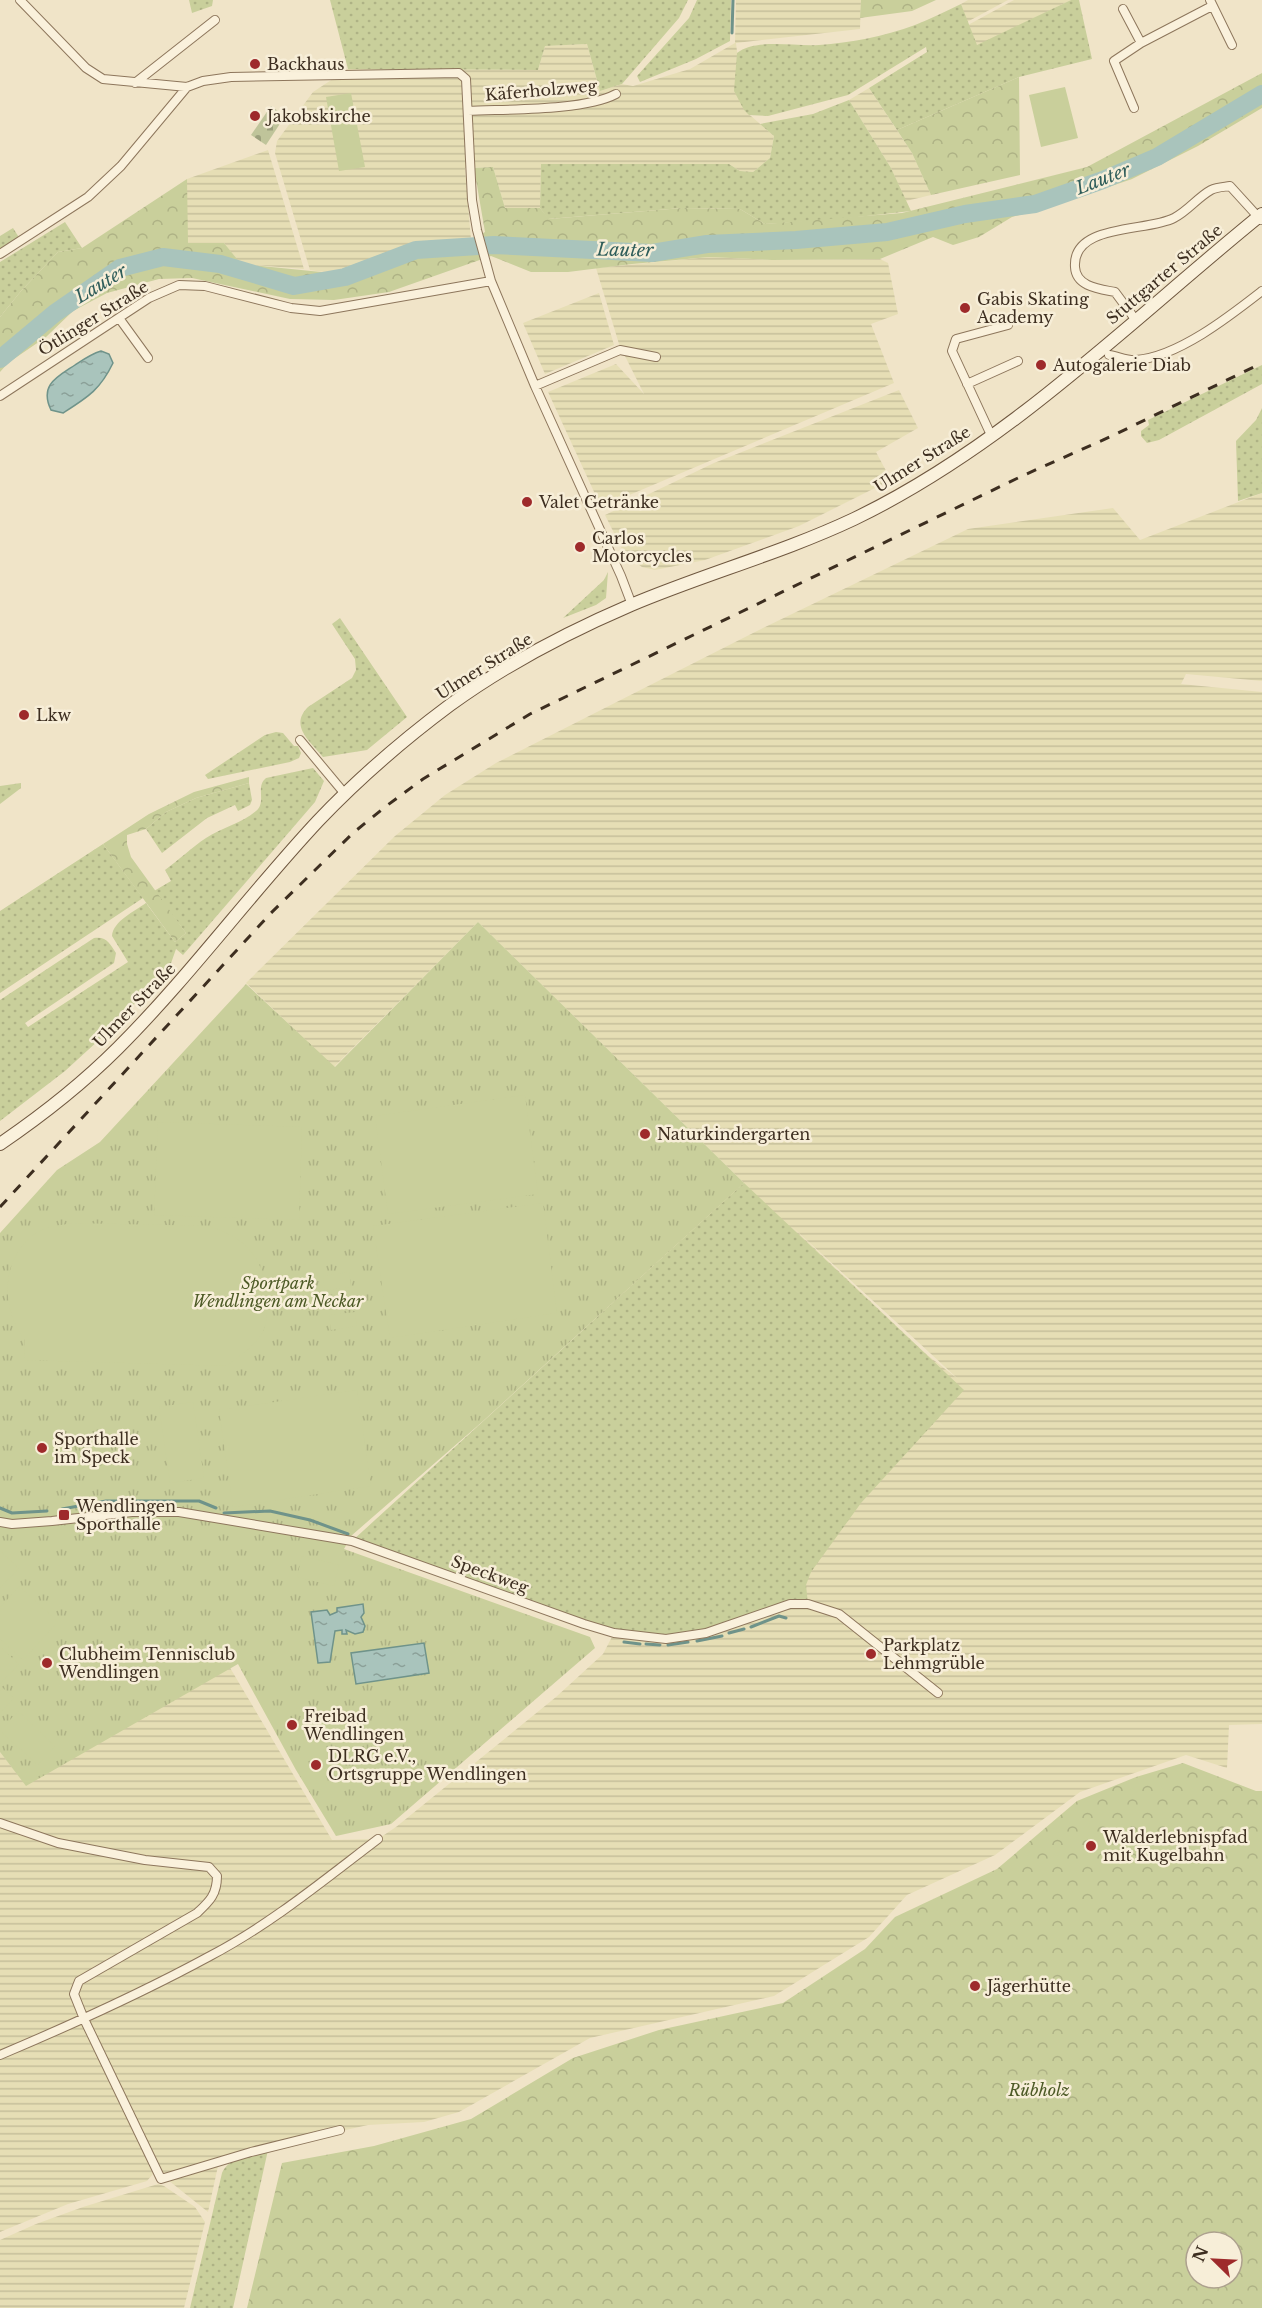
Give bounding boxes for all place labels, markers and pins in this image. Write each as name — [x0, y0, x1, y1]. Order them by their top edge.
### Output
place label: Backhaus — [267, 54, 344, 74]
marker: Backhaus — [248, 57, 262, 71]
place label: Jakobskirche — [265, 106, 371, 126]
marker: Jakobskirche — [248, 109, 262, 123]
place label: Gabis Skating Academy — [976, 289, 1089, 327]
marker: Gabis Skating Academy — [958, 301, 972, 315]
place label: Autogalerie Diab — [1052, 355, 1191, 375]
marker: Autogalerie Diab — [1034, 358, 1048, 372]
place label: Valet Getränke — [538, 492, 659, 512]
marker: Valet Getränke — [520, 495, 534, 509]
place label: Carlos Motorcycles — [592, 528, 692, 566]
marker: Carlos Motorcycles — [573, 540, 587, 554]
place label: Lkw — [36, 705, 71, 725]
marker: Lkw — [17, 708, 31, 722]
place label: Naturkindergarten — [657, 1124, 810, 1144]
marker: Naturkindergarten — [638, 1127, 652, 1141]
place label: Sporthalle im Speck — [54, 1429, 139, 1467]
marker: Sporthalle im Speck — [35, 1441, 49, 1455]
place label: Wendlingen Sporthalle — [75, 1496, 176, 1534]
marker: Wendlingen Sporthalle — [57, 1508, 71, 1522]
place label: Parkplatz Lehmgrüble — [883, 1635, 985, 1673]
place label: Clubheim Tennisclub Wendlingen — [58, 1644, 235, 1682]
marker: Parkplatz Lehmgrüble — [864, 1647, 878, 1661]
marker: Clubheim Tennisclub Wendlingen — [40, 1656, 54, 1670]
place label: Freibad Wendlingen — [303, 1706, 404, 1744]
marker: Freibad Wendlingen — [285, 1718, 299, 1732]
place label: DLRG e.V., Ortsgruppe Wendlingen — [328, 1746, 527, 1784]
marker: DLRG e.V., Ortsgruppe Wendlingen — [309, 1758, 323, 1772]
place label: Walderlebnispfad mit Kugelbahn — [1102, 1827, 1248, 1865]
marker: Walderlebnispfad mit Kugelbahn — [1084, 1839, 1098, 1853]
place label: Jägerhütte — [985, 1976, 1071, 1996]
marker: Jägerhütte — [968, 1979, 982, 1993]

